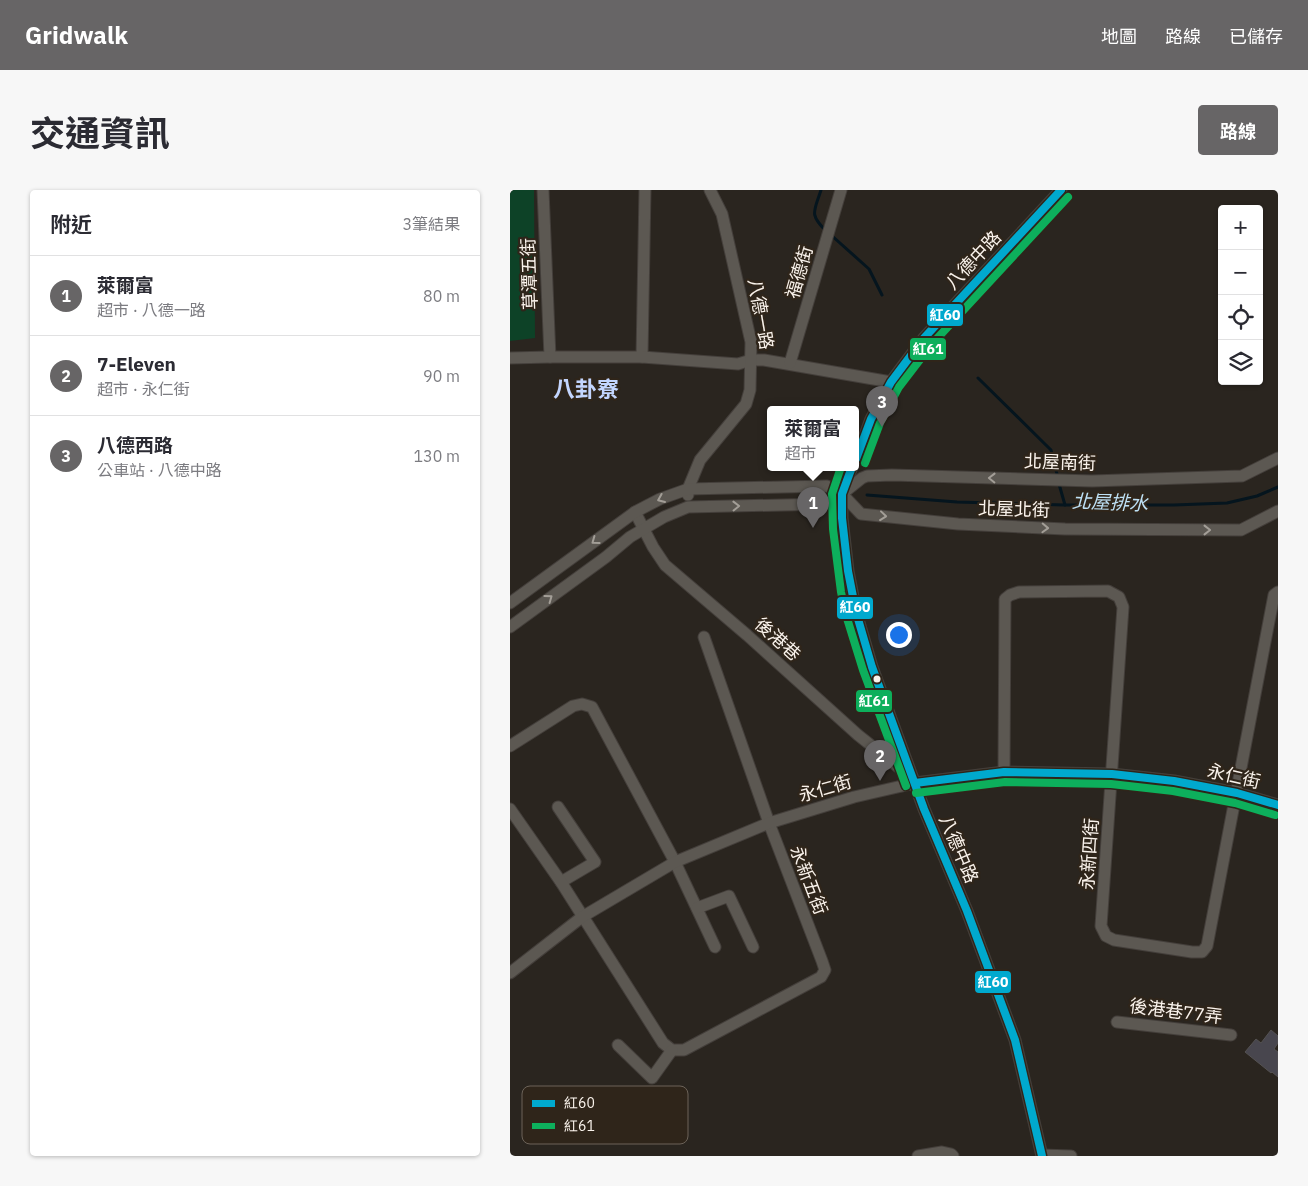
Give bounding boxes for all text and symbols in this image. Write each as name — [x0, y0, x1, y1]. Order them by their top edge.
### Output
text: Gridwalk — [25, 19, 128, 51]
text: 地圖 — [1101, 25, 1137, 48]
text: 路線 — [1165, 25, 1201, 48]
text: 已儲存 — [1229, 25, 1283, 48]
button: 路線 — [1198, 105, 1278, 155]
text: 交通資訊 — [30, 110, 170, 156]
map controls — [1218, 205, 1263, 385]
button: + — [1218, 205, 1263, 250]
text: 附近 — [50, 210, 92, 238]
text: 3筆結果 — [402, 214, 460, 234]
street label: 八德中路 — [940, 226, 1006, 294]
street label: 草潭五街 — [516, 238, 542, 310]
street label: 福德街 — [781, 243, 817, 301]
button: − — [1218, 250, 1263, 295]
text: 萊爾富 — [97, 273, 154, 297]
street label: 八德一路 — [743, 277, 779, 351]
text: 1 — [61, 286, 71, 306]
text: 80 m — [423, 286, 460, 306]
button: locate — [1218, 295, 1263, 340]
text: 超市 · 八德一路 — [97, 300, 206, 320]
line badge: 紅60 — [926, 303, 964, 327]
text: 紅60 — [930, 306, 960, 324]
line badge: 紅61 — [909, 337, 947, 361]
text: 紅61 — [913, 340, 944, 358]
button: layers — [1218, 340, 1263, 385]
text: 7-Eleven — [97, 352, 176, 376]
text: 2 — [61, 366, 71, 386]
text: 90 m — [423, 366, 460, 386]
district label: 八卦寮 — [553, 374, 619, 403]
text: 超市 · 永仁街 — [97, 379, 190, 399]
pin: 3 — [866, 386, 898, 427]
popup — [767, 406, 859, 471]
text: 萊爾富 — [784, 416, 842, 440]
text: 八德西路 — [97, 433, 173, 457]
text: 超市 — [784, 443, 817, 463]
text: 3 — [61, 446, 71, 466]
text: 130 m — [413, 446, 460, 466]
street label: 北屋南街 — [1024, 449, 1096, 475]
text: 公車站 · 八德中路 — [97, 460, 222, 480]
one-way arrow — [988, 473, 996, 483]
pin: 1 — [797, 487, 829, 528]
water label: 北屋排水 — [1072, 489, 1149, 515]
one-way arrow — [657, 493, 666, 503]
street label: 北屋北街 — [978, 496, 1050, 522]
one-way arrow — [733, 501, 741, 511]
one-way arrow — [879, 510, 887, 521]
one-way arrow — [1041, 522, 1049, 533]
one-way arrow — [1204, 525, 1211, 535]
one-way arrow — [592, 535, 601, 543]
one-way arrow — [543, 595, 553, 604]
line badge: 紅60 — [836, 596, 874, 620]
text: 紅60 — [840, 598, 870, 616]
street label: 後港巷 — [750, 612, 806, 666]
your location — [886, 622, 912, 648]
unlabelled marker — [872, 674, 882, 684]
line badge: 紅61 — [855, 689, 893, 713]
text: 紅61 — [859, 692, 890, 710]
pin: 2 — [864, 740, 896, 781]
street label: 永仁街 — [1205, 759, 1263, 793]
street label: 永仁街 — [796, 770, 854, 806]
street label: 八德中路 — [934, 811, 984, 887]
street label: 永新四街 — [1075, 817, 1103, 891]
street label: 永新五街 — [785, 842, 833, 918]
line badge: 紅60 — [974, 970, 1012, 994]
text: 紅60 — [978, 973, 1008, 991]
street label: 後港巷77弄 — [1128, 994, 1224, 1028]
legend — [522, 1086, 688, 1144]
text: 紅60 — [564, 1094, 595, 1112]
text: 紅61 — [564, 1117, 595, 1135]

